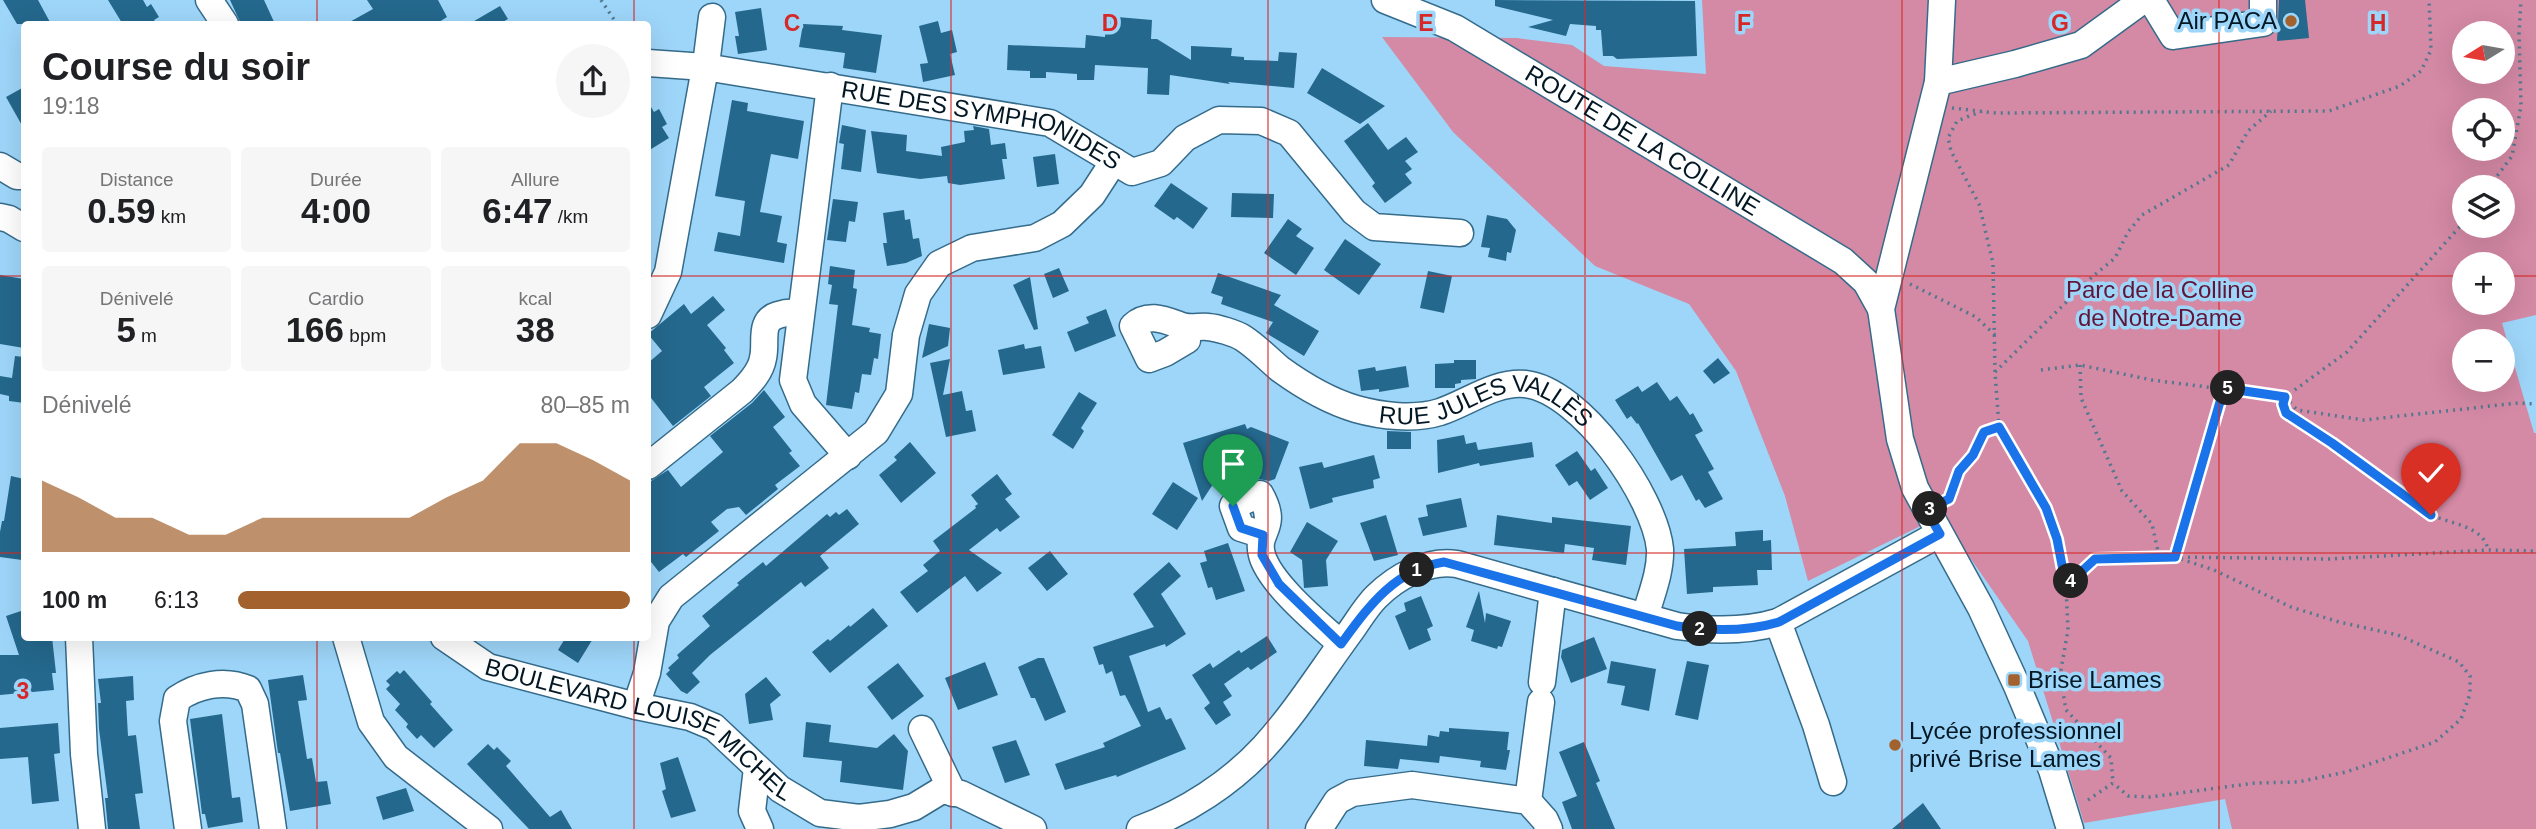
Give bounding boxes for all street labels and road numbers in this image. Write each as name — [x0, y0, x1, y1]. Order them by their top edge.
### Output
street label: ROUTE DE LA COLLINE — [1521, 59, 1765, 221]
street label: RUE DES SYMPHONIDES — [840, 75, 1126, 175]
street label: RUE JULES VALLÈS — [1378, 370, 1599, 432]
street label: BOULEVARD LOUISE MICHEL — [482, 653, 797, 806]

